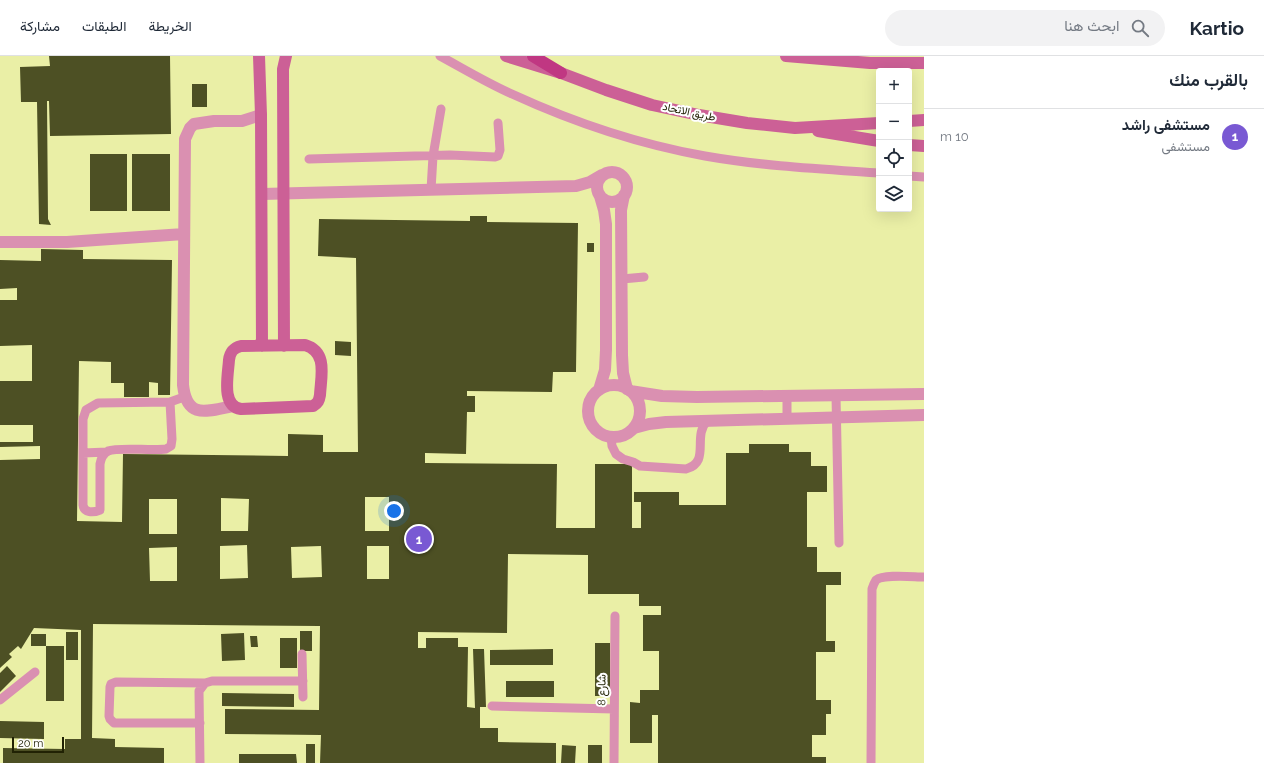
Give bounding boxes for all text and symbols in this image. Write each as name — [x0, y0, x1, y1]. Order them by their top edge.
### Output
search box — [885, 10, 1165, 46]
text: ابحث هنا — [1064, 17, 1119, 35]
icon: search — [1129, 17, 1151, 39]
text: Kartio — [1189, 17, 1244, 39]
text: مشاركة — [20, 18, 60, 34]
text: الطبقات — [82, 18, 126, 34]
text: الخريطة — [148, 18, 192, 34]
map controls — [876, 68, 912, 212]
button: + — [876, 68, 912, 104]
text: بالقرب منك — [1169, 70, 1248, 90]
street label: طريق الاتحاد — [661, 100, 717, 124]
button: − — [876, 104, 912, 140]
text: مستشفى راشد — [1122, 116, 1210, 134]
text: 10 m — [940, 129, 969, 144]
text: 1 — [1232, 129, 1238, 144]
text: مستشفى — [1162, 139, 1210, 154]
button: locate — [876, 140, 912, 176]
button: layers — [876, 176, 912, 212]
your location — [384, 501, 404, 521]
pin: 1 — [406, 524, 432, 554]
street label: شارع 8 — [595, 674, 610, 706]
scale bar — [12, 735, 64, 754]
text: 20 m — [18, 737, 43, 750]

